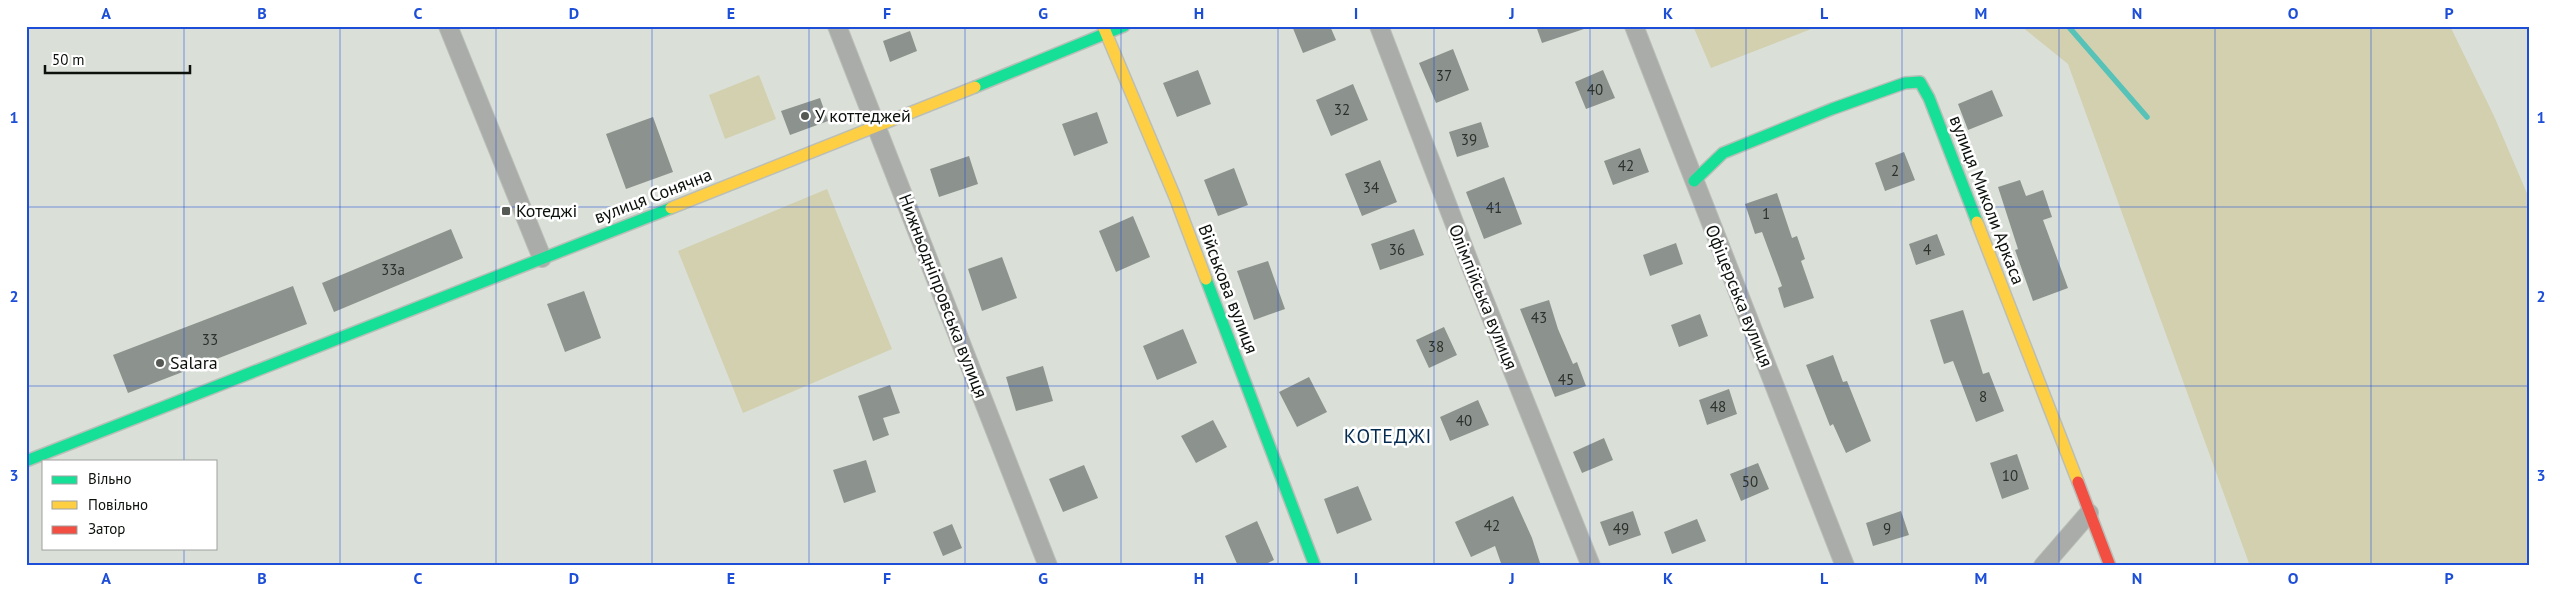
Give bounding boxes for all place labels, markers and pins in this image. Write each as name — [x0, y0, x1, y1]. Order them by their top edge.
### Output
place label: У коттеджей — [815, 104, 911, 127]
marker: У коттеджей — [799, 110, 811, 122]
place label: Котеджі — [516, 199, 577, 222]
marker: Котеджі — [500, 205, 512, 217]
place label: Salara — [170, 351, 218, 374]
marker: Salara — [154, 357, 166, 369]

